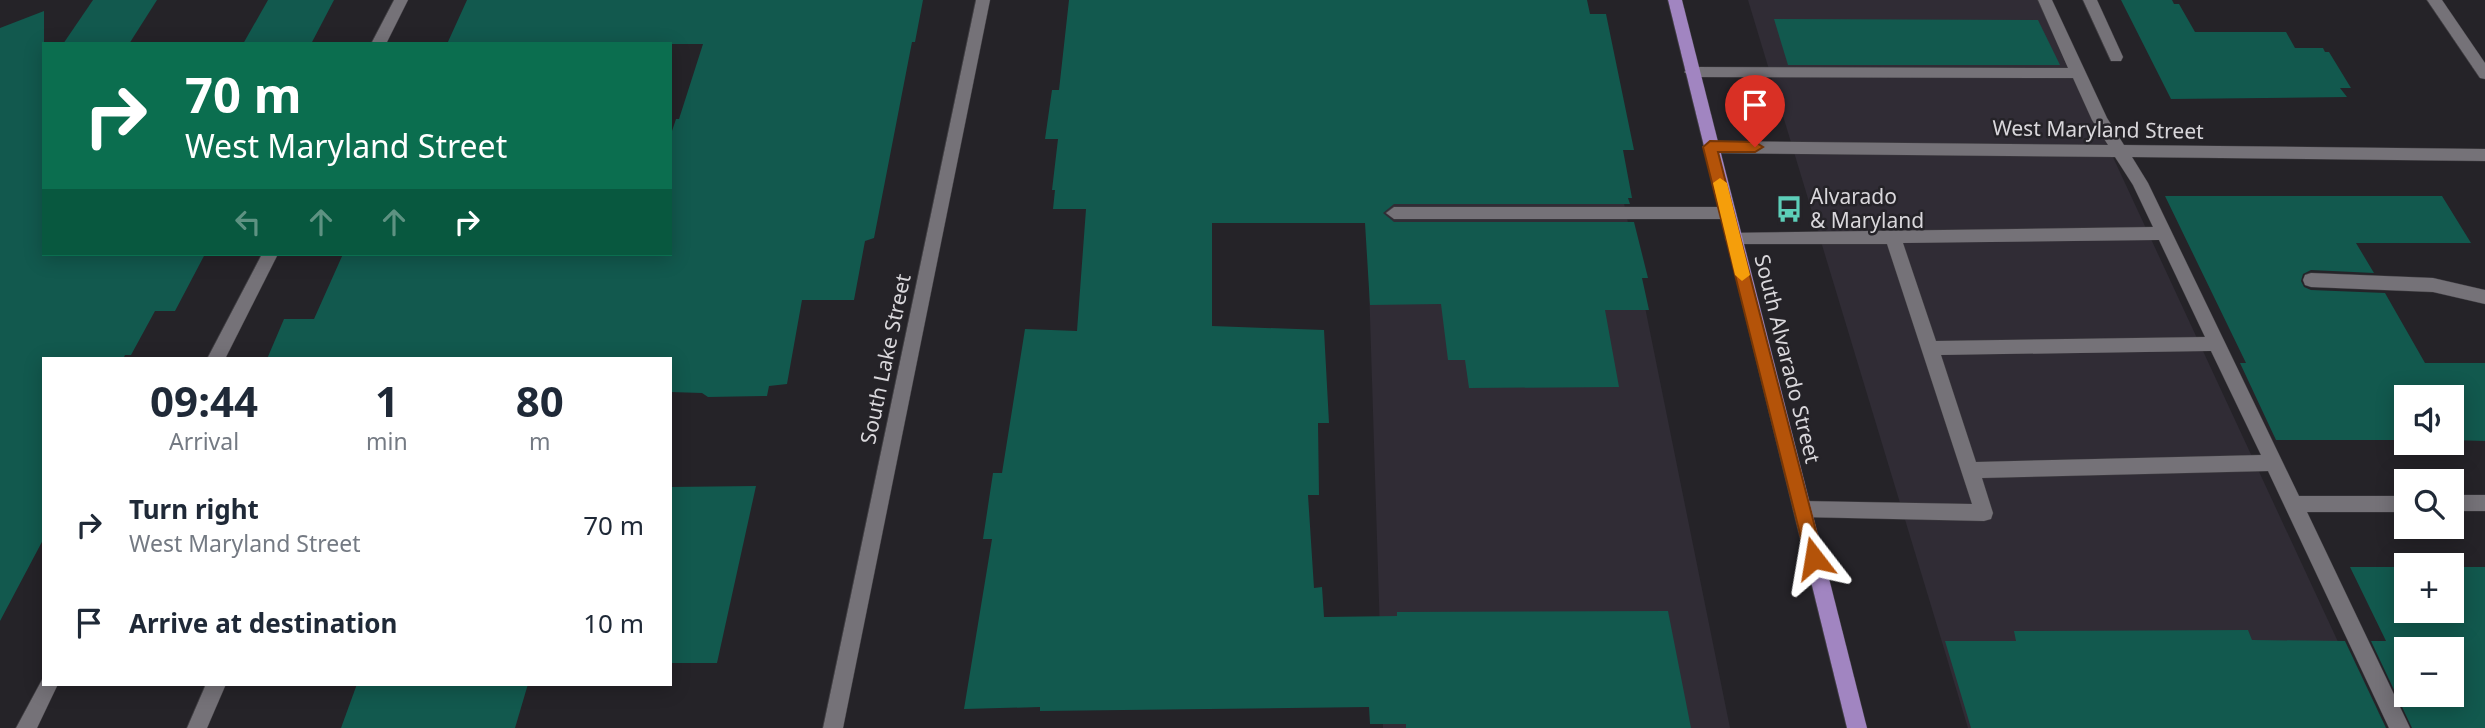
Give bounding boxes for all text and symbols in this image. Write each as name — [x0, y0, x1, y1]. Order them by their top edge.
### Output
text: 70 m — [185, 61, 302, 127]
icon: right — [70, 70, 161, 161]
pin — [1725, 75, 1785, 147]
icon: arrive — [1736, 86, 1774, 124]
street label: West Maryland Street — [1992, 113, 2204, 145]
text: West Maryland Street — [185, 124, 507, 167]
place label: Alvarado & Maryland — [1810, 182, 1924, 234]
bus stop icon: Alvarado & Maryland — [1774, 194, 1804, 224]
icon: left — [229, 203, 267, 241]
icon: ahead — [302, 203, 340, 241]
icon: ahead — [375, 203, 413, 241]
icon: right — [448, 203, 486, 241]
street label: South Alvarado Street — [1748, 251, 1828, 466]
street label: South Lake Street — [853, 271, 917, 446]
text: 09:44 — [150, 372, 258, 429]
text: 1 — [375, 372, 399, 429]
text: 80 — [516, 372, 564, 429]
map controls — [2394, 385, 2464, 707]
button: sound — [2394, 385, 2464, 455]
text: Arrival — [169, 425, 239, 457]
text: min — [366, 425, 408, 457]
text: m — [529, 425, 551, 457]
button: search — [2394, 469, 2464, 539]
text: Turn right — [129, 491, 259, 527]
icon: right — [70, 506, 108, 544]
text: 70 m — [583, 507, 644, 543]
position arrow — [1777, 521, 1851, 595]
text: West Maryland Street — [129, 527, 361, 559]
button: + — [2394, 553, 2464, 623]
icon: arrive — [70, 604, 108, 642]
text: Arrive at destination — [129, 605, 398, 641]
text: 10 m — [583, 605, 644, 641]
button: − — [2394, 637, 2464, 707]

